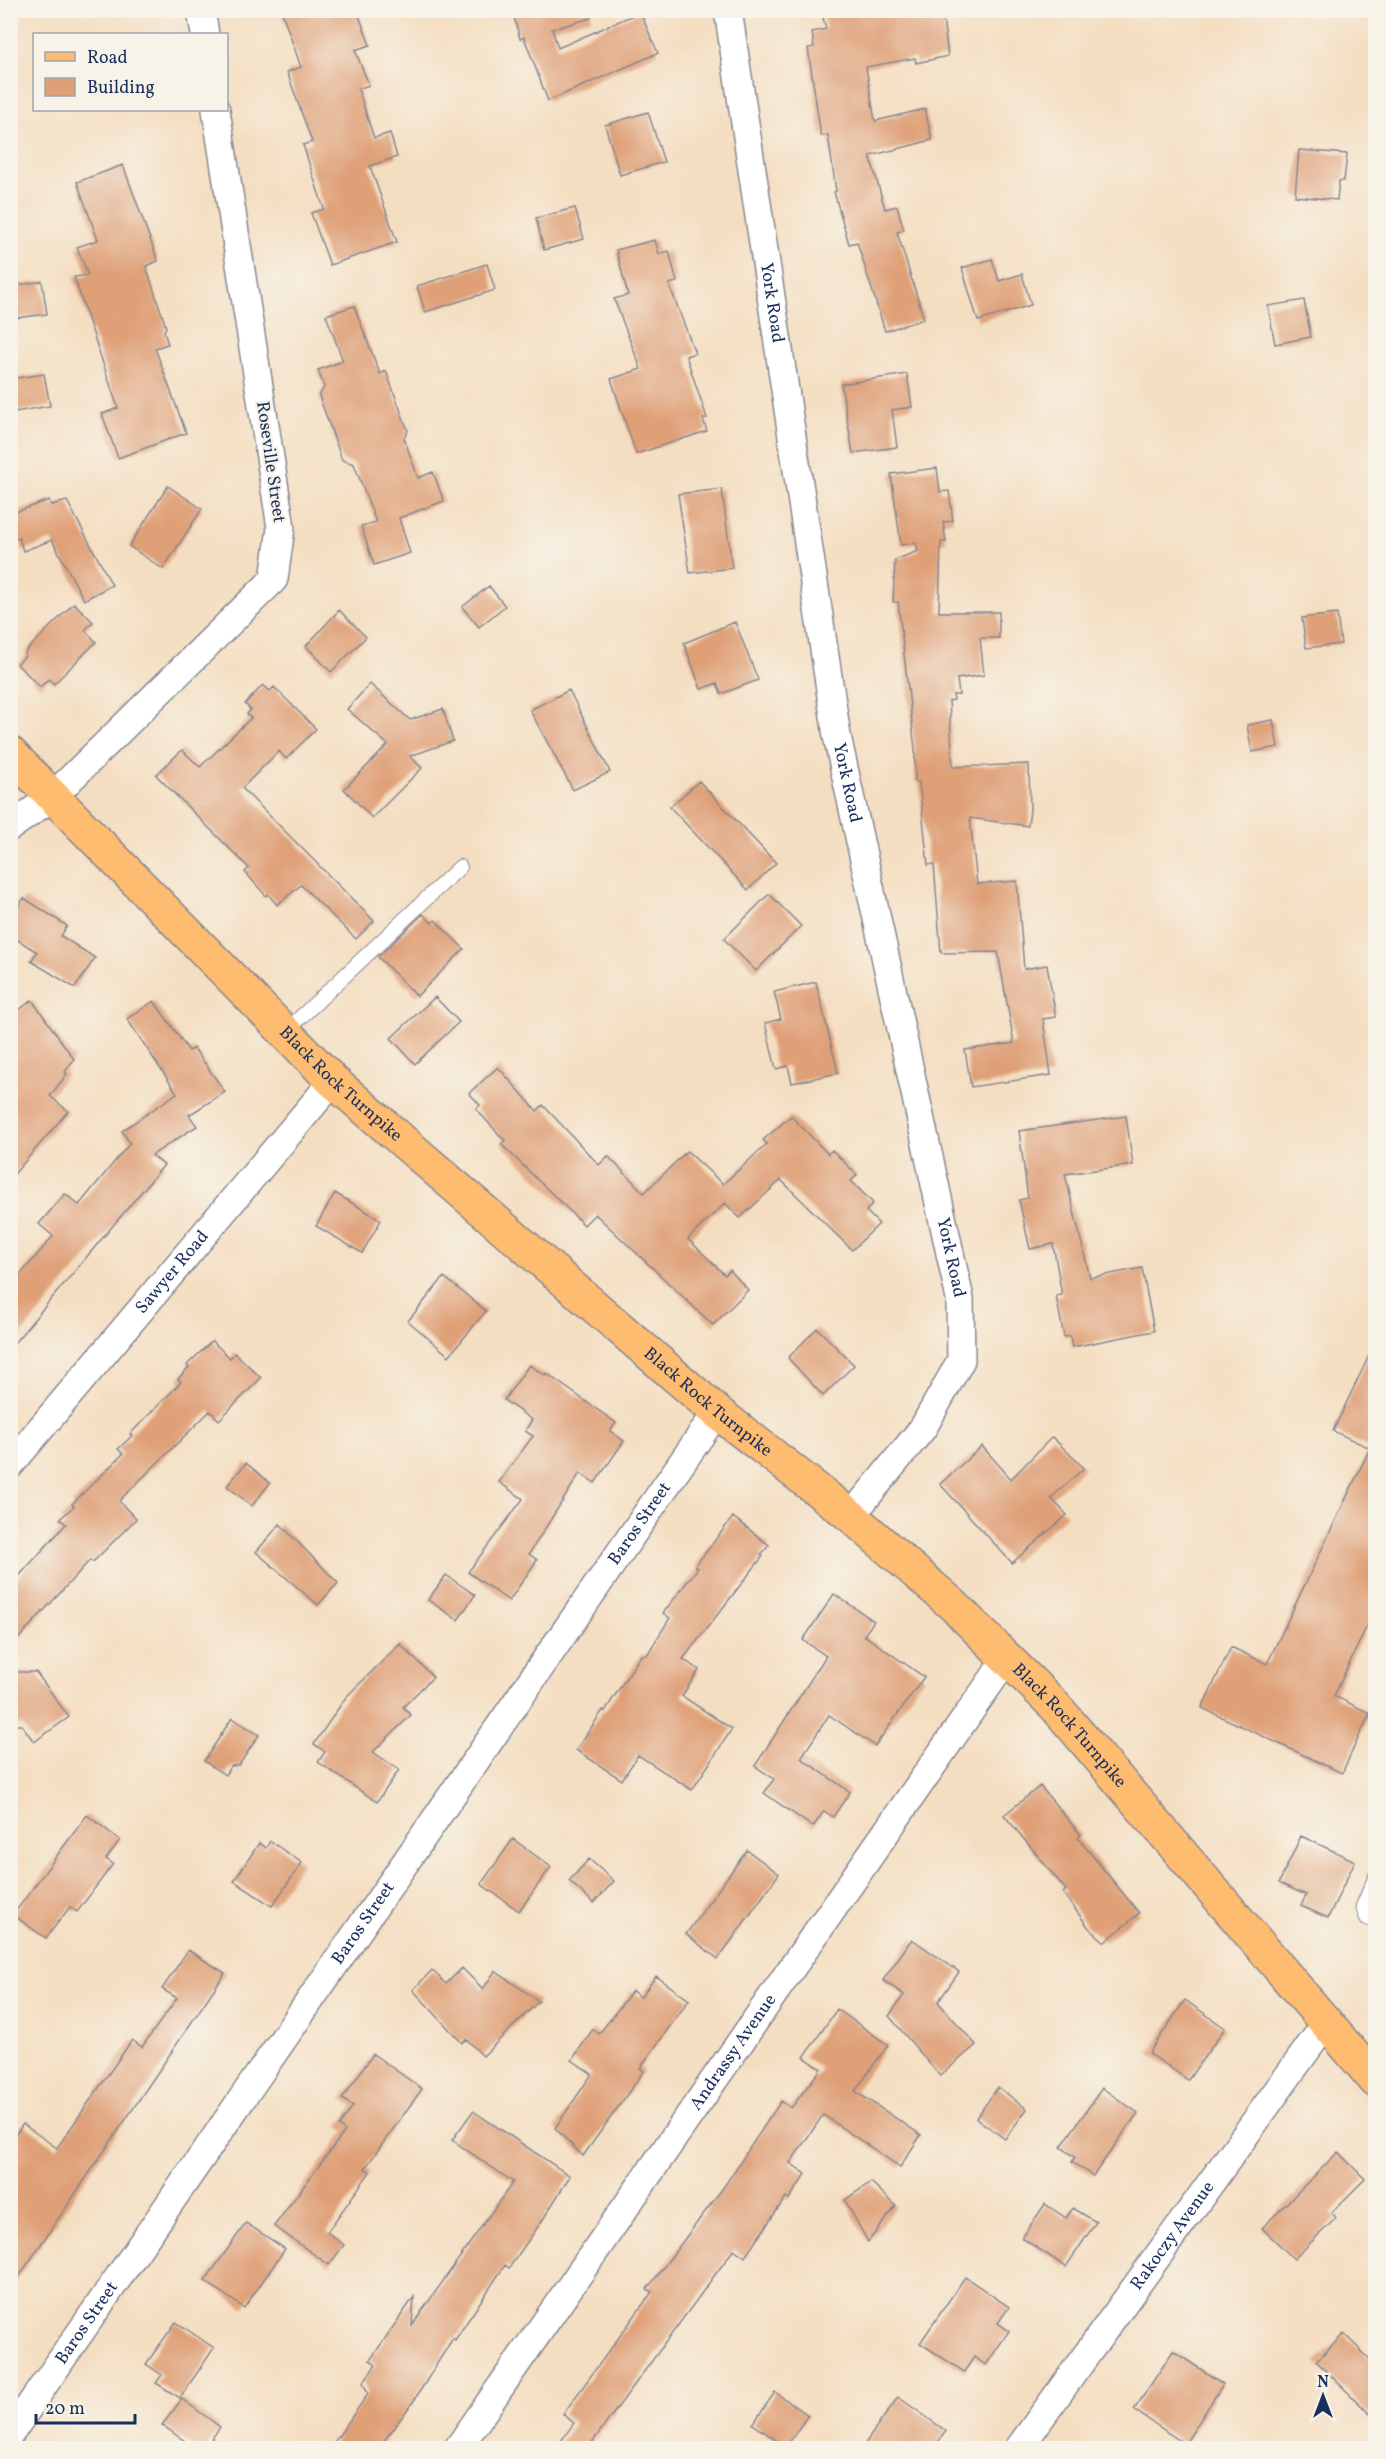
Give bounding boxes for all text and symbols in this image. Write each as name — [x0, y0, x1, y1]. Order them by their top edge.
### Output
legend — [33, 33, 228, 111]
text: Road — [87, 46, 128, 71]
text: Building — [87, 76, 155, 101]
street label: York Road — [754, 261, 790, 345]
street label: Roseville Street — [249, 400, 291, 524]
street label: York Road — [826, 741, 868, 825]
street label: Black Rock Turnpike — [273, 1020, 408, 1148]
street label: York Road — [930, 1215, 972, 1300]
street label: Sawyer Road — [130, 1225, 215, 1319]
street label: Black Rock Turnpike — [638, 1341, 778, 1463]
street label: Baros Street — [602, 1477, 677, 1570]
street label: Black Rock Turnpike — [1006, 1658, 1132, 1793]
street label: Baros Street — [326, 1877, 401, 1970]
street label: Andrassy Avenue — [684, 1989, 783, 2116]
street label: Rakoczy Avenue — [1125, 2176, 1220, 2295]
street label: Baros Street — [49, 2276, 124, 2370]
north arrow — [1293, 2366, 1353, 2426]
text: N — [1317, 2372, 1329, 2394]
scale bar — [36, 2387, 135, 2425]
text: 20 m — [45, 2397, 85, 2422]

